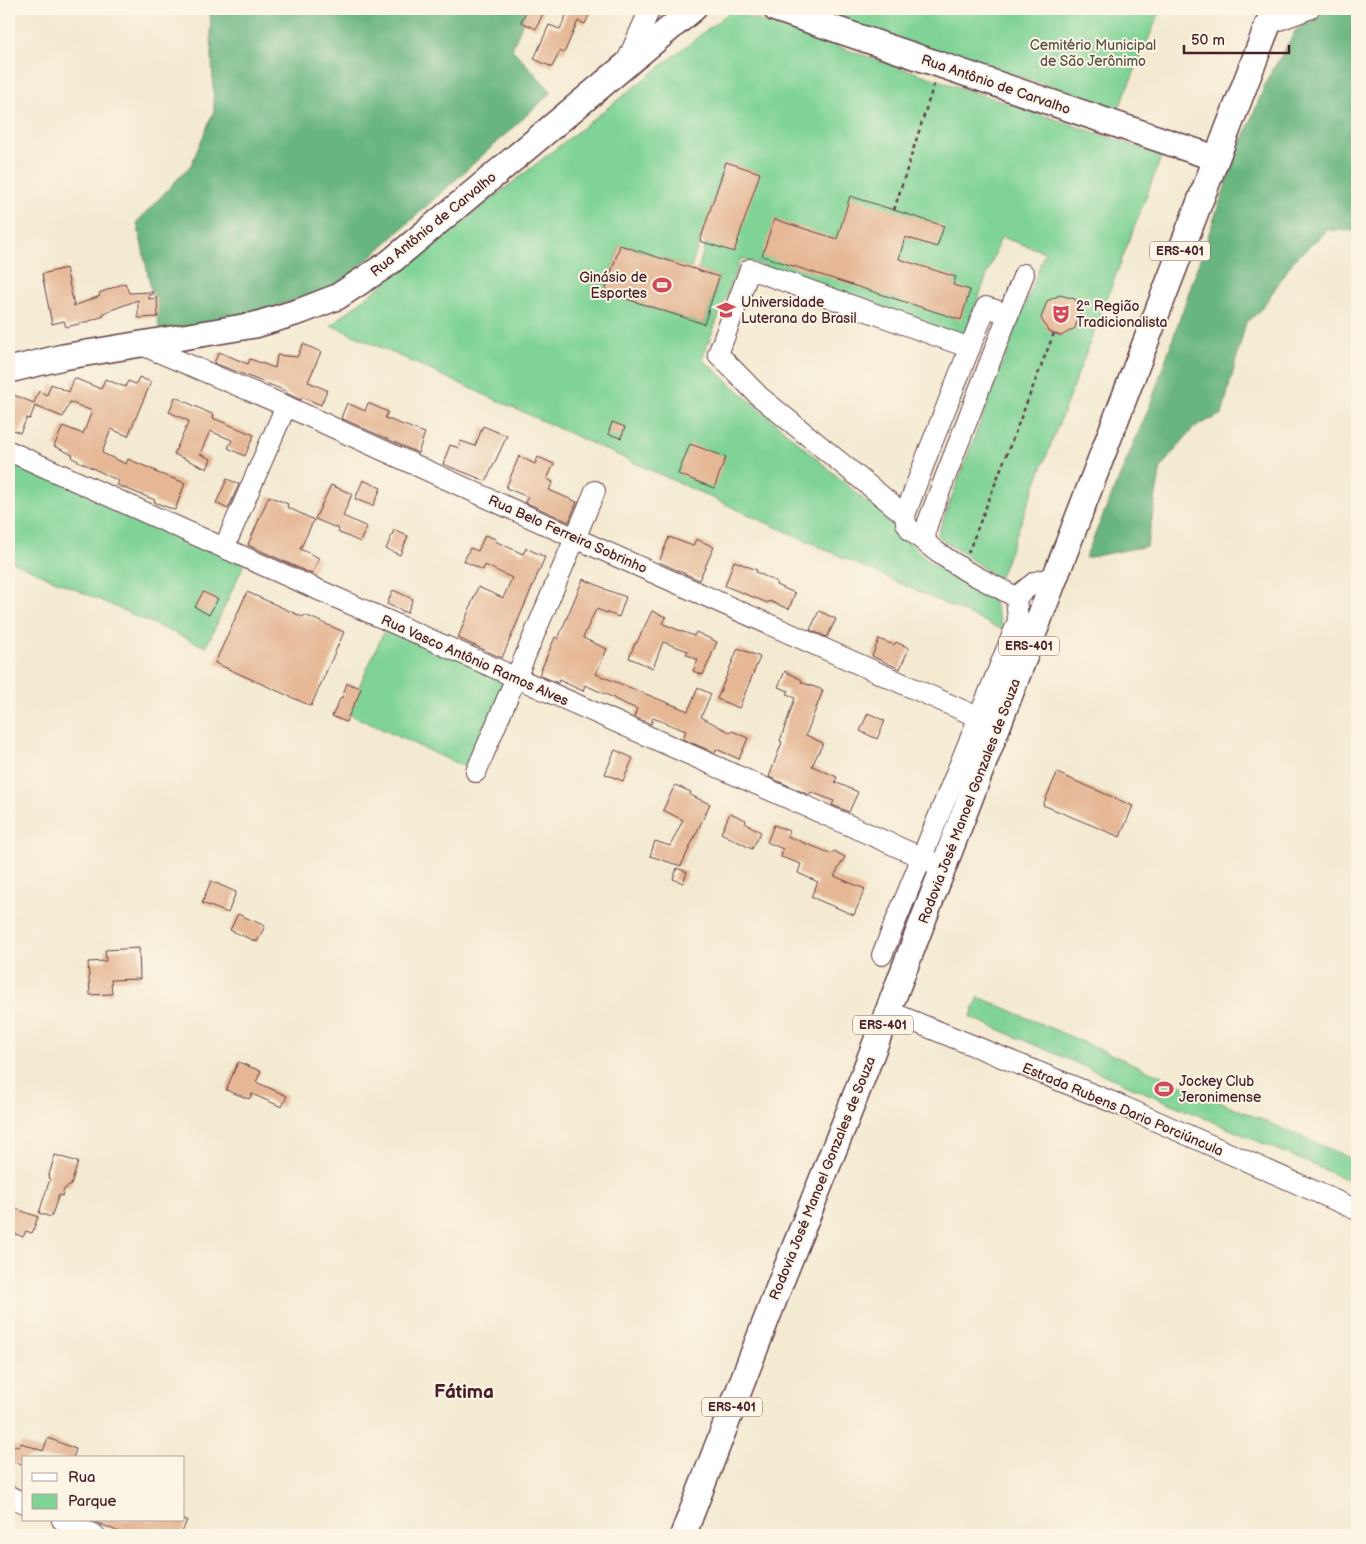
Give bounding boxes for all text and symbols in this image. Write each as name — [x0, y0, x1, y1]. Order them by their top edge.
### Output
scale bar — [1184, 22, 1288, 54]
text: 50 m — [1191, 31, 1225, 50]
park label: Cemitério Municipal de São Jerônimo — [1030, 37, 1156, 70]
street label: Rua Antônio de Carvalho — [919, 51, 1073, 118]
street label: Rua Antônio de Carvalho — [367, 168, 500, 280]
road number: ERS-401 — [1150, 242, 1210, 260]
place label: Ginásio de Esportes — [579, 269, 647, 302]
sports icon: Ginásio de Esportes — [651, 274, 673, 296]
place label: Universidade Luterana do Brasil — [741, 294, 857, 327]
place label: 2ª Região Tradicionalista — [1076, 298, 1167, 331]
school or university icon: Universidade Luterana do Brasil — [715, 299, 737, 321]
theatre icon: 2ª Região Tradicionalista — [1050, 303, 1072, 325]
street label: Rua Belo Ferreira Sobrinho — [486, 492, 650, 577]
street label: Rua Vasco Antônio Ramos Alves — [378, 611, 571, 710]
road number: ERS-401 — [999, 636, 1059, 656]
street label: Rodovia José Manoel Gonzales de Souza — [915, 676, 1024, 926]
road number: ERS-401 — [853, 1016, 913, 1034]
street label: Rodovia José Manoel Gonzales de Souza — [766, 1054, 879, 1302]
street label: Estrada Rubens Dario Porciúncula — [1020, 1059, 1226, 1160]
place label: Jockey Club Jeronimense — [1179, 1073, 1261, 1106]
sports icon: Jockey Club Jeronimense — [1153, 1078, 1175, 1100]
district label: Fátima — [434, 1381, 494, 1404]
road number: ERS-401 — [702, 1398, 762, 1416]
legend — [22, 1456, 185, 1522]
text: Rua — [68, 1468, 96, 1487]
text: Parque — [68, 1492, 117, 1511]

